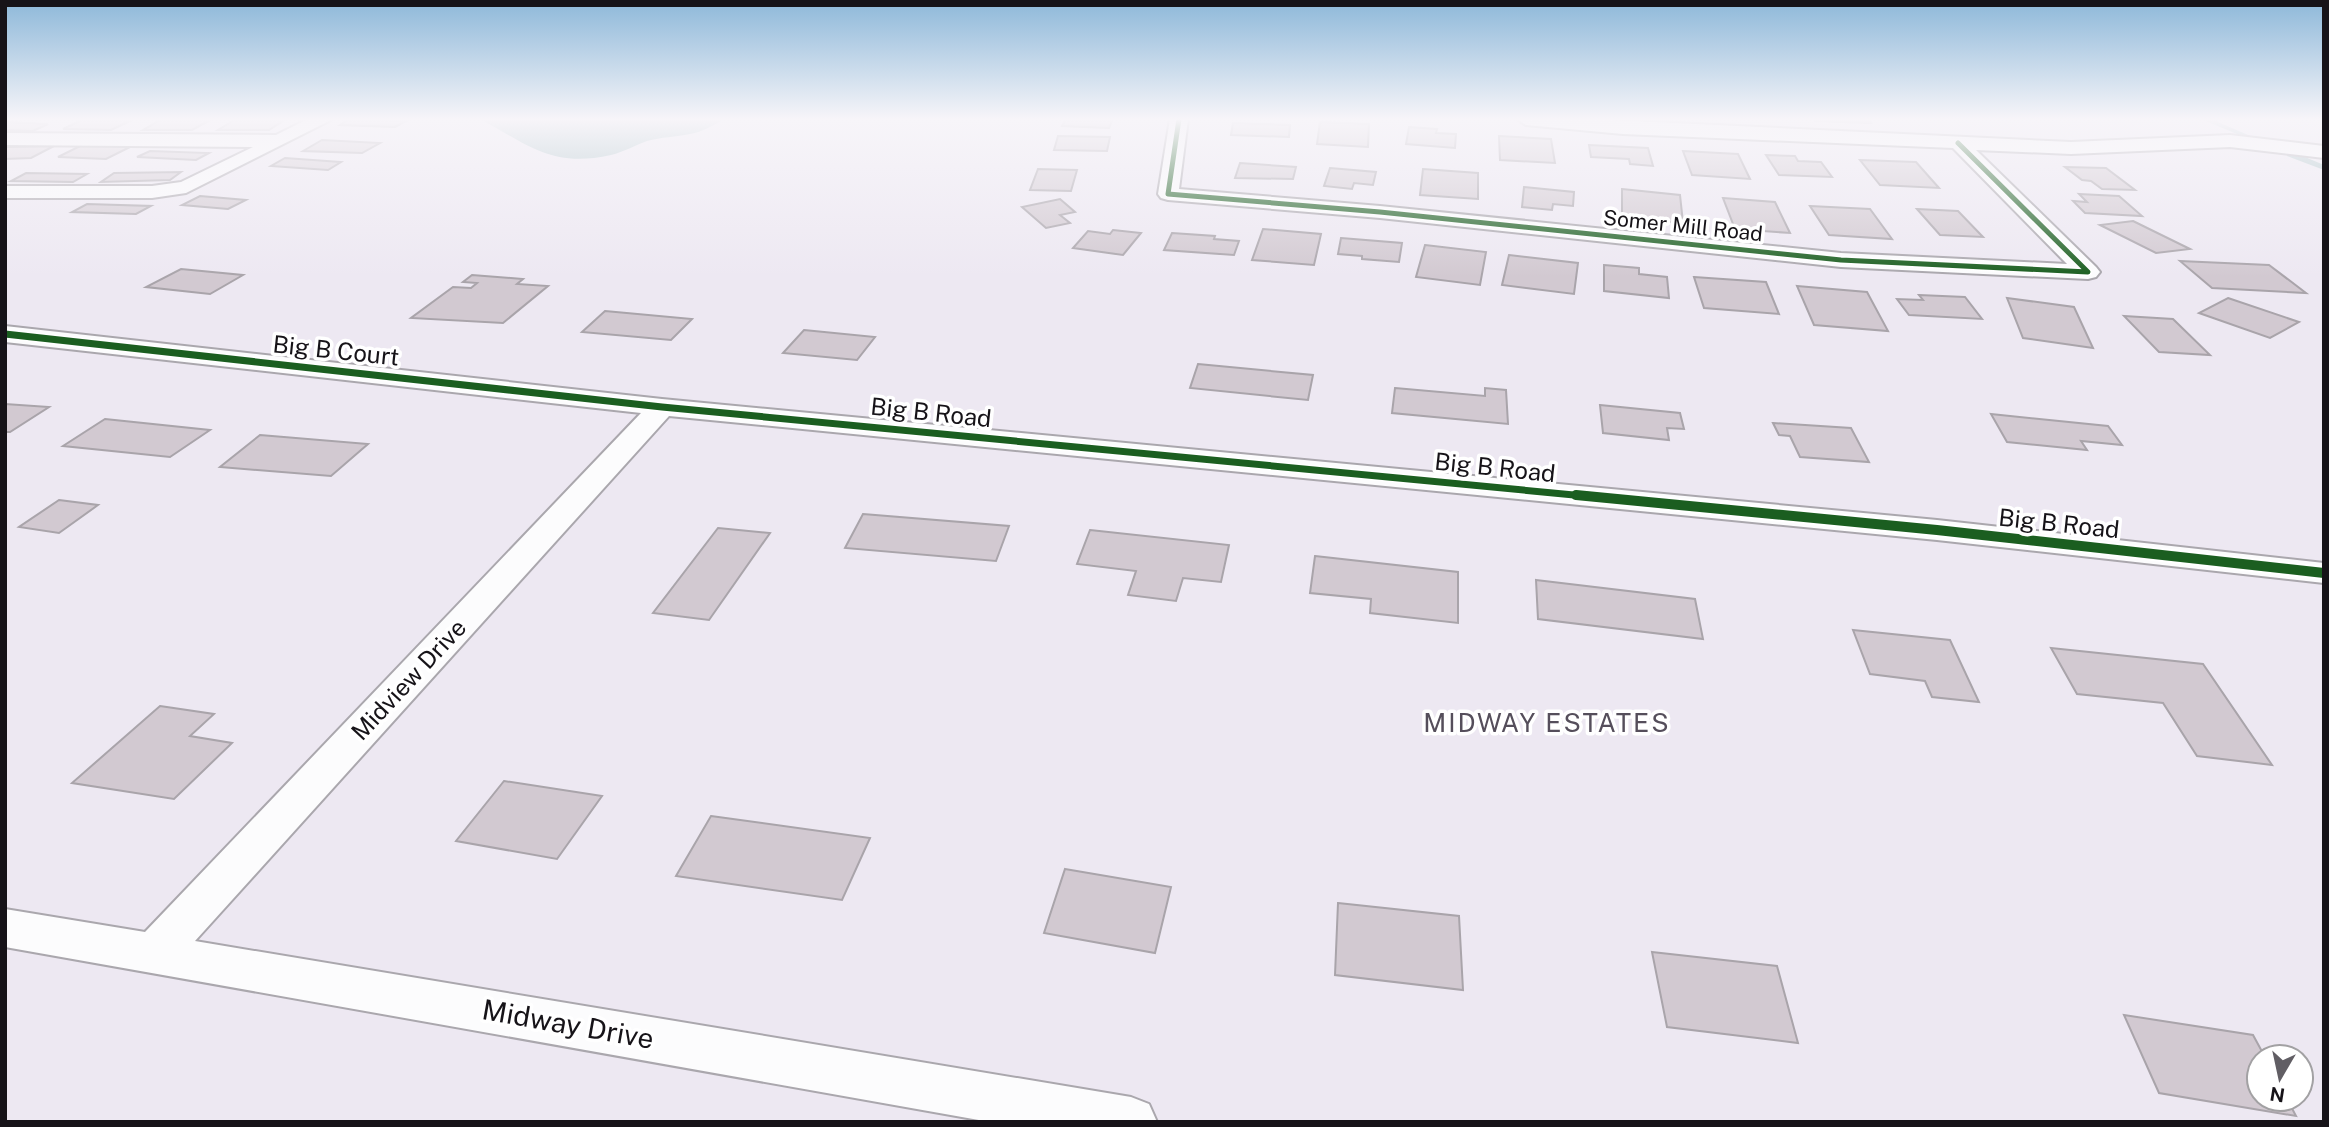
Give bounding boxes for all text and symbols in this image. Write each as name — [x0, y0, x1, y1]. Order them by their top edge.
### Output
street label: Somer Mill Road — [1602, 205, 1764, 246]
street label: Big B Court — [271, 329, 401, 371]
street label: Big B Road — [869, 392, 993, 432]
street label: Big B Road — [1433, 447, 1557, 487]
street label: Big B Road — [1997, 503, 2121, 543]
street label: Midview Drive — [345, 613, 471, 746]
district label: MIDWAY ESTATES — [1423, 707, 1671, 738]
street label: Midway Drive — [480, 992, 656, 1055]
north arrow — [2245, 1043, 2315, 1113]
text: N — [2268, 1083, 2286, 1107]

